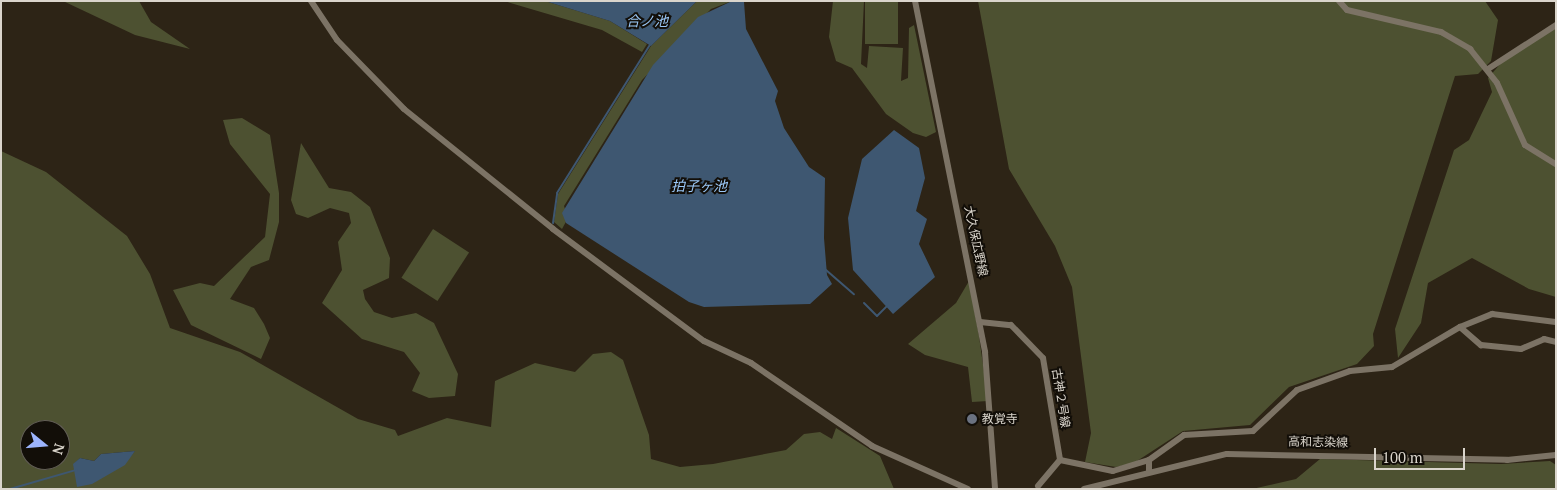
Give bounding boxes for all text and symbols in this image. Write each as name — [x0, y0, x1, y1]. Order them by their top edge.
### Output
water label: 合ノ池 — [626, 13, 668, 29]
water label: 拍子ヶ池 — [671, 178, 727, 194]
street label: 大久保広野線 — [961, 204, 991, 278]
street label: 古神２号線 — [1049, 367, 1073, 429]
place label: 教覚寺 — [982, 412, 1018, 426]
marker: 教覚寺 — [966, 413, 978, 425]
north arrow — [20, 420, 70, 470]
street label: 高和志染線 — [1288, 434, 1348, 450]
scale bar — [1377, 438, 1468, 470]
text: N — [48, 441, 70, 457]
text: 100 m — [1382, 447, 1423, 467]

